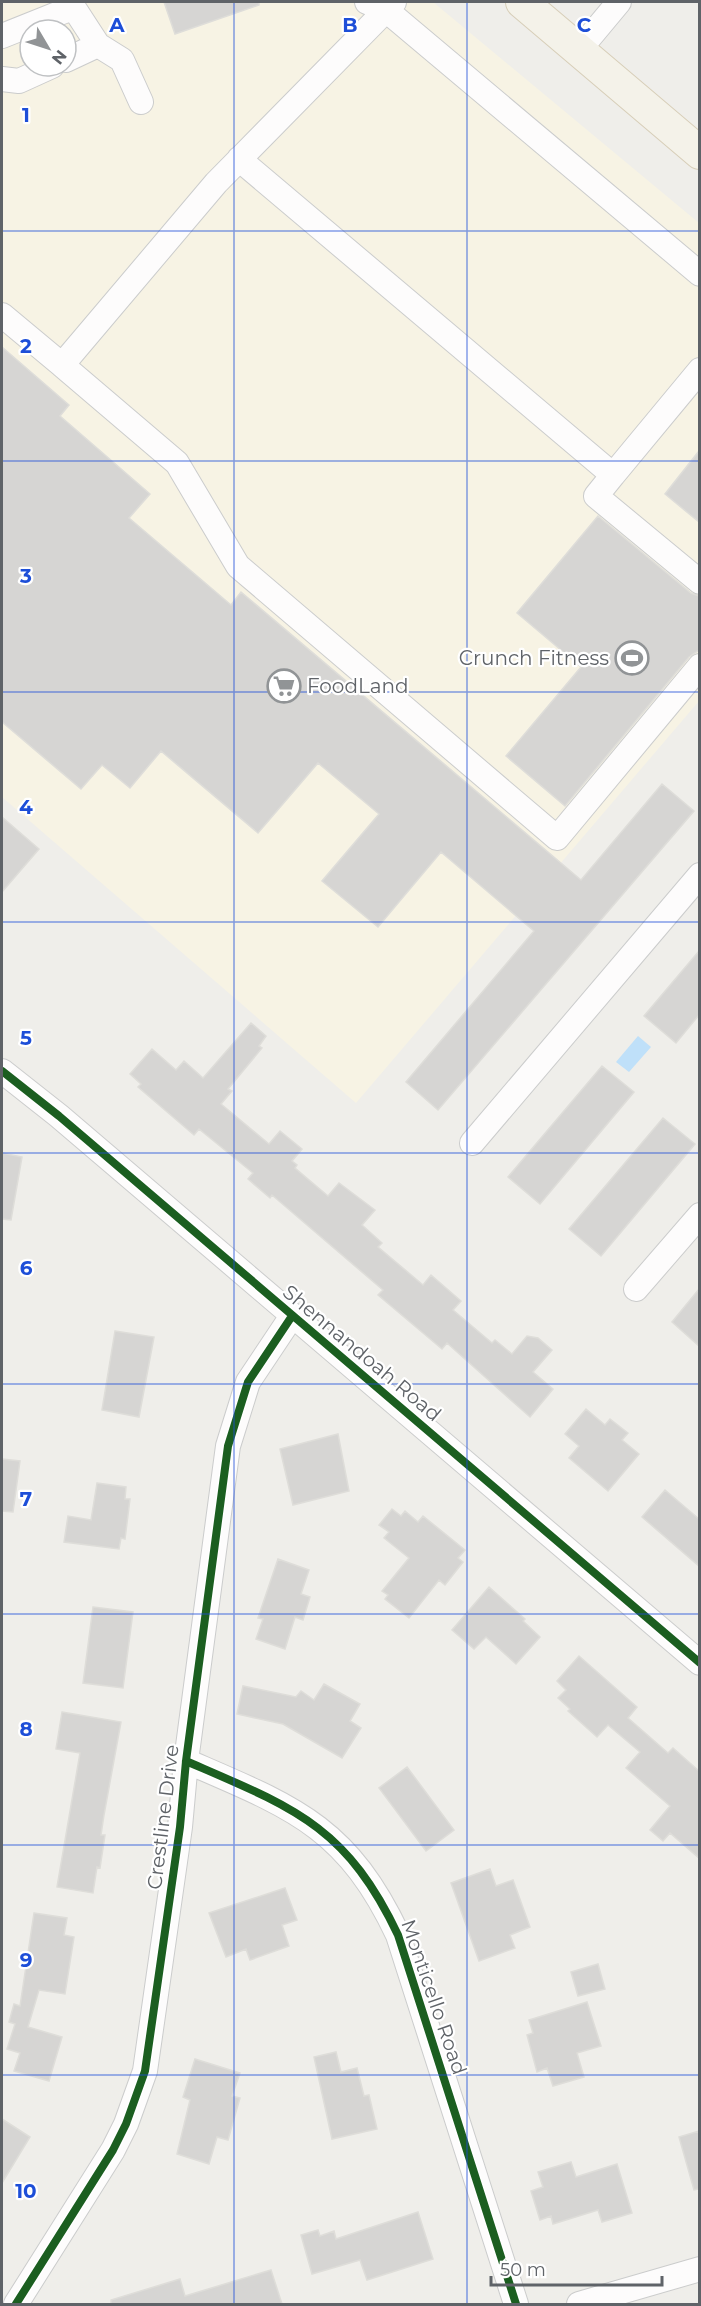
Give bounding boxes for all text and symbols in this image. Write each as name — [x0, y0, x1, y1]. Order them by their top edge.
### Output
text: A — [108, 13, 125, 37]
text: B — [342, 13, 358, 37]
text: C — [577, 13, 592, 37]
north arrow — [18, 18, 78, 78]
text: N — [48, 46, 71, 68]
text: 1 — [22, 103, 30, 127]
text: 2 — [20, 334, 32, 358]
text: 3 — [19, 564, 32, 588]
sports icon: Crunch Fitness — [614, 640, 650, 676]
place label: Crunch Fitness — [459, 646, 609, 670]
supermarket icon: FoodLand — [266, 668, 302, 704]
place label: FoodLand — [307, 674, 409, 698]
text: 4 — [19, 795, 33, 819]
text: 5 — [20, 1026, 32, 1050]
text: 6 — [20, 1256, 33, 1280]
street label: Shennandoah Road — [278, 1280, 446, 1426]
text: 7 — [20, 1487, 32, 1511]
text: 8 — [19, 1717, 33, 1741]
street label: Crestline Drive — [142, 1743, 184, 1891]
street label: Monticello Road — [396, 1916, 472, 2078]
text: 9 — [20, 1948, 32, 1972]
text: 10 — [15, 2179, 37, 2203]
scale bar — [491, 2249, 662, 2287]
text: 50 m — [500, 2259, 546, 2281]

